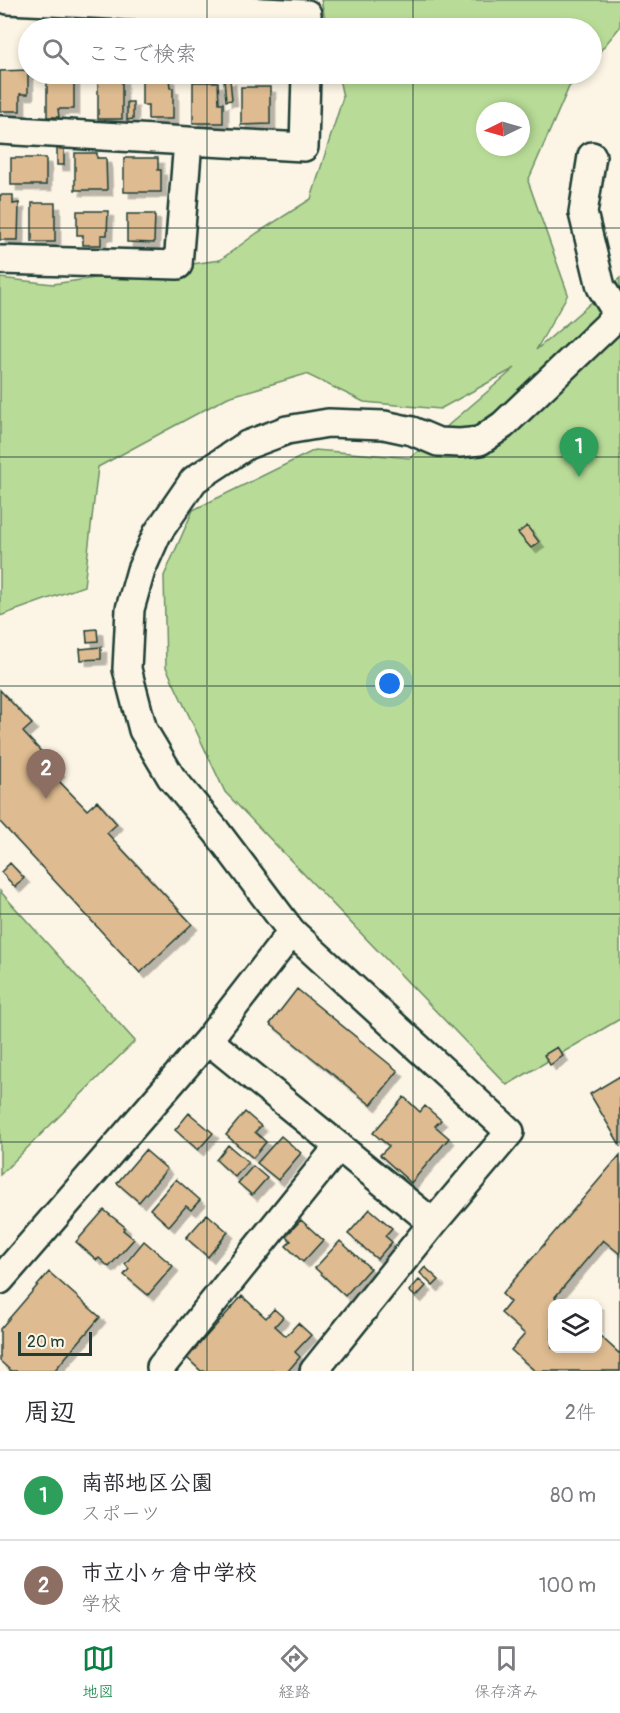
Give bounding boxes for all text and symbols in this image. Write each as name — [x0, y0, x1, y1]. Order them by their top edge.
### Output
search box — [18, 18, 602, 84]
icon: search — [39, 35, 72, 68]
text: ここで検索 — [87, 40, 197, 68]
north arrow — [476, 102, 530, 156]
pin: 1 — [560, 428, 598, 477]
your location — [375, 669, 404, 698]
pin: 2 — [26, 750, 66, 799]
map controls — [548, 1299, 602, 1353]
button: layers — [548, 1299, 602, 1353]
scale bar — [18, 1329, 92, 1356]
text: 20 m — [27, 1332, 65, 1352]
text: 周辺 — [24, 1397, 76, 1429]
text: 2件 — [565, 1400, 596, 1425]
text: 南部地区公園 — [81, 1469, 213, 1497]
text: 1 — [40, 1483, 47, 1508]
text: 80 m — [550, 1483, 596, 1508]
text: スポーツ — [81, 1501, 161, 1526]
text: 市立小ヶ倉中学校 — [81, 1559, 257, 1587]
text: 2 — [38, 1573, 49, 1598]
text: 100 m — [539, 1573, 596, 1598]
text: 学校 — [81, 1591, 121, 1616]
tab: 地図 — [82, 1642, 115, 1702]
tab: 経路 — [278, 1642, 311, 1702]
tab: 保存済み — [474, 1642, 538, 1702]

